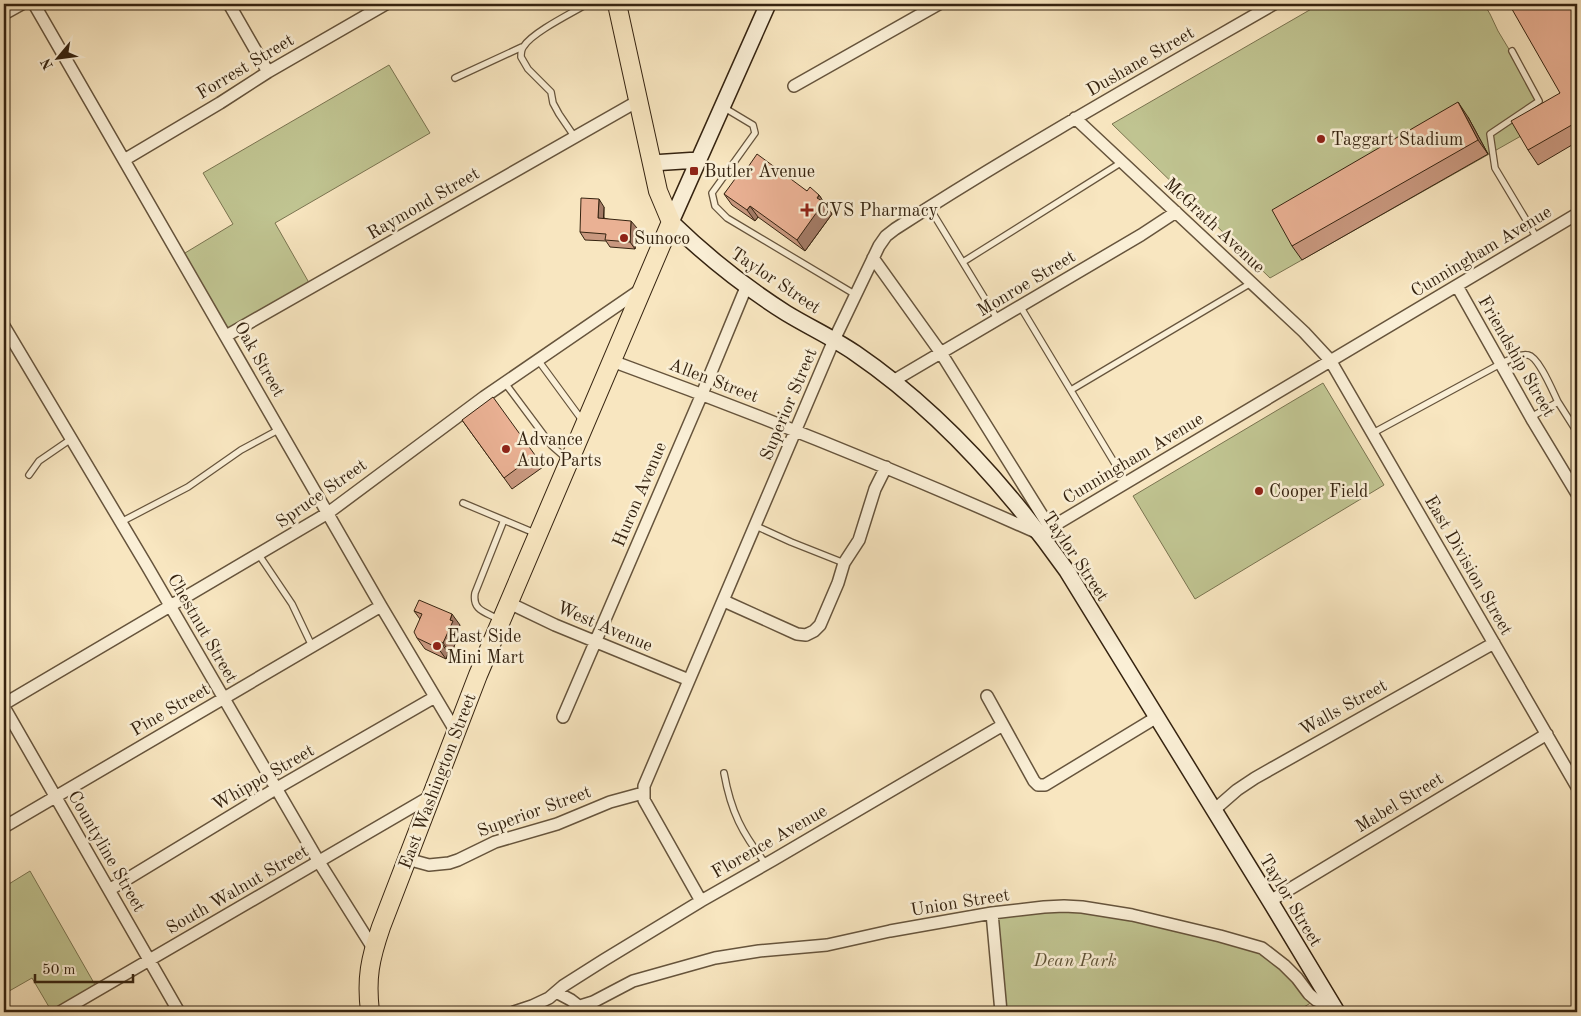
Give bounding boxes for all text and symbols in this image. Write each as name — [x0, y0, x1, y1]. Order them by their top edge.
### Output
street label: Dushane Street — [1084, 24, 1197, 100]
street label: Forrest Street — [194, 31, 297, 103]
north arrow — [32, 32, 82, 82]
text: N — [39, 55, 56, 72]
place label: Taggart Stadium — [1331, 131, 1463, 149]
marker: Taggart Stadium — [1315, 133, 1327, 145]
place label: Butler Avenue — [704, 163, 815, 181]
street label: Raymond Street — [364, 165, 483, 243]
marker: Butler Avenue — [688, 165, 700, 177]
street label: McGrath Avenue — [1160, 175, 1268, 277]
place label: CVS Pharmacy — [817, 202, 938, 220]
street label: Cunningham Avenue — [1408, 203, 1555, 301]
marker: CVS Pharmacy — [801, 204, 813, 216]
place label: Sunoco — [634, 230, 690, 248]
marker: Sunoco — [618, 232, 630, 244]
street label: Taylor Street — [727, 244, 824, 317]
street label: Monroe Street — [974, 248, 1079, 320]
street label: Friendship Street — [1474, 293, 1558, 420]
street label: Oak Street — [230, 319, 288, 400]
street label: Superior Street — [757, 346, 821, 463]
street label: Allen Street — [666, 356, 761, 406]
street label: Cunningham Avenue — [1060, 410, 1207, 508]
place label: Advance Auto Parts — [516, 431, 602, 470]
street label: Huron Avenue — [610, 439, 670, 549]
marker: Advance Auto Parts — [500, 443, 512, 455]
street label: Spruce Street — [273, 456, 370, 532]
place label: Cooper Field — [1269, 483, 1369, 501]
marker: Cooper Field — [1253, 485, 1265, 497]
street label: East Division Street — [1421, 493, 1515, 638]
street label: Taylor Street — [1039, 508, 1112, 605]
street label: Chestnut Street — [164, 571, 241, 686]
street label: West Avenue — [554, 599, 655, 655]
place label: East Side Mini Mart — [447, 628, 524, 667]
marker: East Side Mini Mart — [431, 640, 443, 652]
street label: Walls Street — [1297, 677, 1390, 739]
street label: Pine Street — [128, 680, 213, 740]
street label: East Washington Street — [396, 691, 480, 872]
street label: Whippo Street — [210, 742, 317, 814]
street label: Mabel Street — [1352, 770, 1447, 836]
street label: Superior Street — [475, 783, 594, 841]
street label: Countyline Street — [64, 788, 148, 915]
street label: Florence Avenue — [709, 802, 830, 882]
street label: South Walnut Street — [163, 842, 312, 938]
street label: Taylor Street — [1256, 851, 1325, 950]
street label: Union Street — [909, 886, 1011, 920]
scale bar — [35, 951, 132, 983]
park label: Dean Park — [1032, 952, 1117, 970]
text: 50 m — [42, 963, 76, 978]

